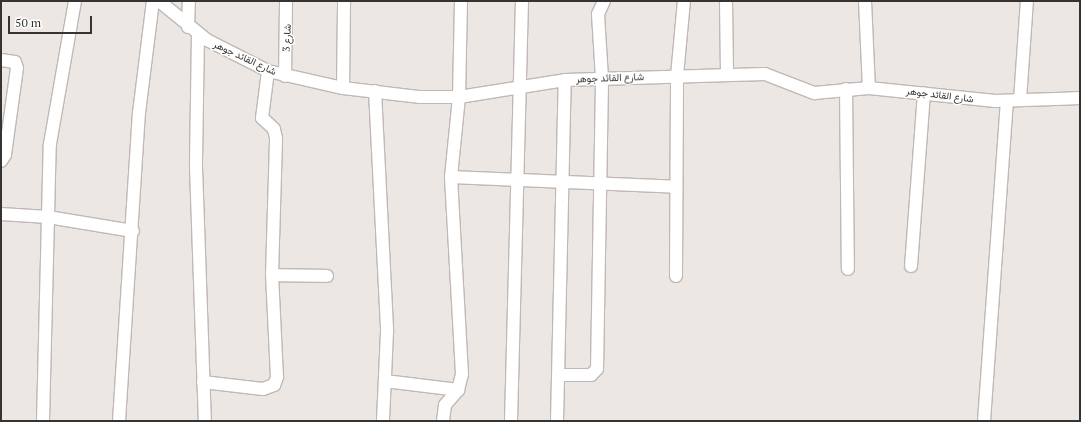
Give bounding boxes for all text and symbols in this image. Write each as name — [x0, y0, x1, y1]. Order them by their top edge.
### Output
scale bar — [10, 8, 94, 34]
text: 50 m — [15, 15, 41, 30]
street label: شارع 3 — [280, 24, 294, 52]
street label: شارع القائد جوهر — [212, 38, 278, 78]
street label: شارع القائد جوهر — [576, 71, 644, 85]
street label: شارع القائد جوهر — [905, 85, 975, 105]

